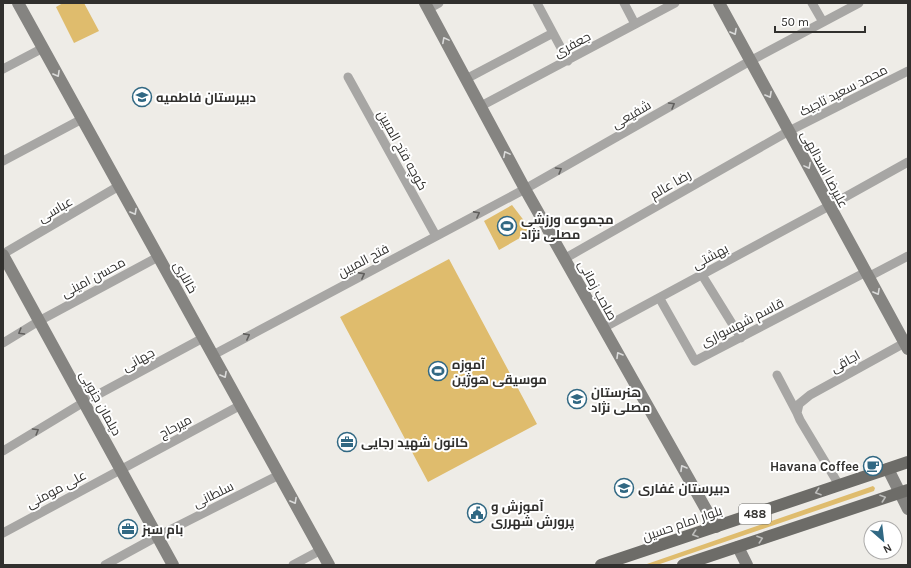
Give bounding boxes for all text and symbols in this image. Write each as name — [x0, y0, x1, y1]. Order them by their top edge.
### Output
scale bar — [775, 8, 865, 34]
text: 50 m — [781, 15, 809, 29]
one-way arrow — [730, 28, 737, 35]
street label: جعفری — [551, 29, 593, 60]
one-way arrow — [442, 37, 449, 44]
street label: محمد سعید تاجیک — [797, 62, 890, 119]
one-way arrow — [53, 70, 60, 77]
school or university icon: دبیرستان فاطمیه — [131, 86, 153, 108]
place label: دبیرستان فاطمیه — [156, 90, 256, 105]
one-way arrow — [765, 91, 772, 98]
street label: شفیعی — [609, 97, 653, 132]
one-way arrow — [668, 103, 675, 110]
street label: کوچه فتح المبین — [373, 108, 431, 194]
street label: علیرضا اسدالهی — [798, 128, 851, 210]
one-way arrow — [504, 151, 511, 159]
one-way arrow — [803, 161, 810, 169]
one-way arrow — [555, 167, 562, 174]
street label: رضا عالم — [647, 167, 694, 204]
street label: عباسی — [35, 194, 75, 225]
one-way arrow — [129, 208, 136, 215]
one-way arrow — [473, 212, 480, 219]
place label: مجموعه ورزشی مصلی نژاد — [521, 212, 614, 242]
sports icon: مجموعه ورزشی مصلی نژاد — [496, 215, 518, 237]
street label: فتح المبین — [335, 241, 392, 281]
street label: بهشتی — [690, 241, 731, 272]
street label: محسن امینی — [59, 254, 128, 301]
street label: صاحب زمانی — [575, 258, 620, 323]
street label: خانلری — [171, 259, 200, 296]
one-way arrow — [358, 273, 365, 280]
one-way arrow — [872, 288, 879, 295]
street label: قاسم شهسواری — [698, 295, 787, 352]
one-way arrow — [18, 327, 25, 334]
one-way arrow — [243, 334, 250, 341]
street label: جهانی — [119, 344, 157, 374]
street label: اجاقی — [828, 347, 863, 376]
one-way arrow — [616, 352, 623, 359]
place label: آموزه موسیقی هوژین — [452, 357, 547, 388]
sports icon: آموزه موسیقی هوژین — [427, 360, 449, 382]
street label: دیلمان جنوبی — [77, 368, 124, 438]
one-way arrow — [219, 371, 226, 378]
place label: هنرستان مصلی نژاد — [591, 385, 650, 415]
school or university icon: هنرستان مصلی نژاد — [566, 388, 588, 410]
street label: میرحاج — [156, 412, 195, 442]
one-way arrow — [32, 428, 39, 436]
office icon: کانون شهید رجایی — [336, 431, 358, 453]
place label: کانون شهید رجایی — [361, 435, 468, 451]
cafe icon: Havana Coffee — [862, 455, 884, 477]
place label: Havana Coffee — [770, 459, 859, 474]
one-way arrow — [680, 465, 687, 472]
street label: علی مومنی — [24, 467, 89, 512]
school or university icon: دبیرستان غفاری — [613, 477, 635, 499]
street label: سلطانی — [190, 478, 236, 511]
place label: دبیرستان غفاری — [638, 481, 730, 496]
one-way arrow — [815, 488, 822, 496]
one-way arrow — [879, 494, 886, 503]
one-way arrow — [289, 497, 296, 504]
place label: آموزش و پرورش شهرری — [491, 499, 574, 531]
public building icon: آموزش و پرورش شهرری — [466, 502, 488, 524]
street label: بلوار امام حسین — [640, 503, 725, 546]
road number: 488 — [739, 504, 771, 524]
office icon: بام سبز — [117, 518, 139, 540]
north arrow — [863, 520, 903, 560]
place label: بام سبز — [141, 522, 183, 539]
one-way arrow — [691, 529, 698, 537]
one-way arrow — [756, 536, 763, 544]
text: N — [881, 541, 894, 556]

